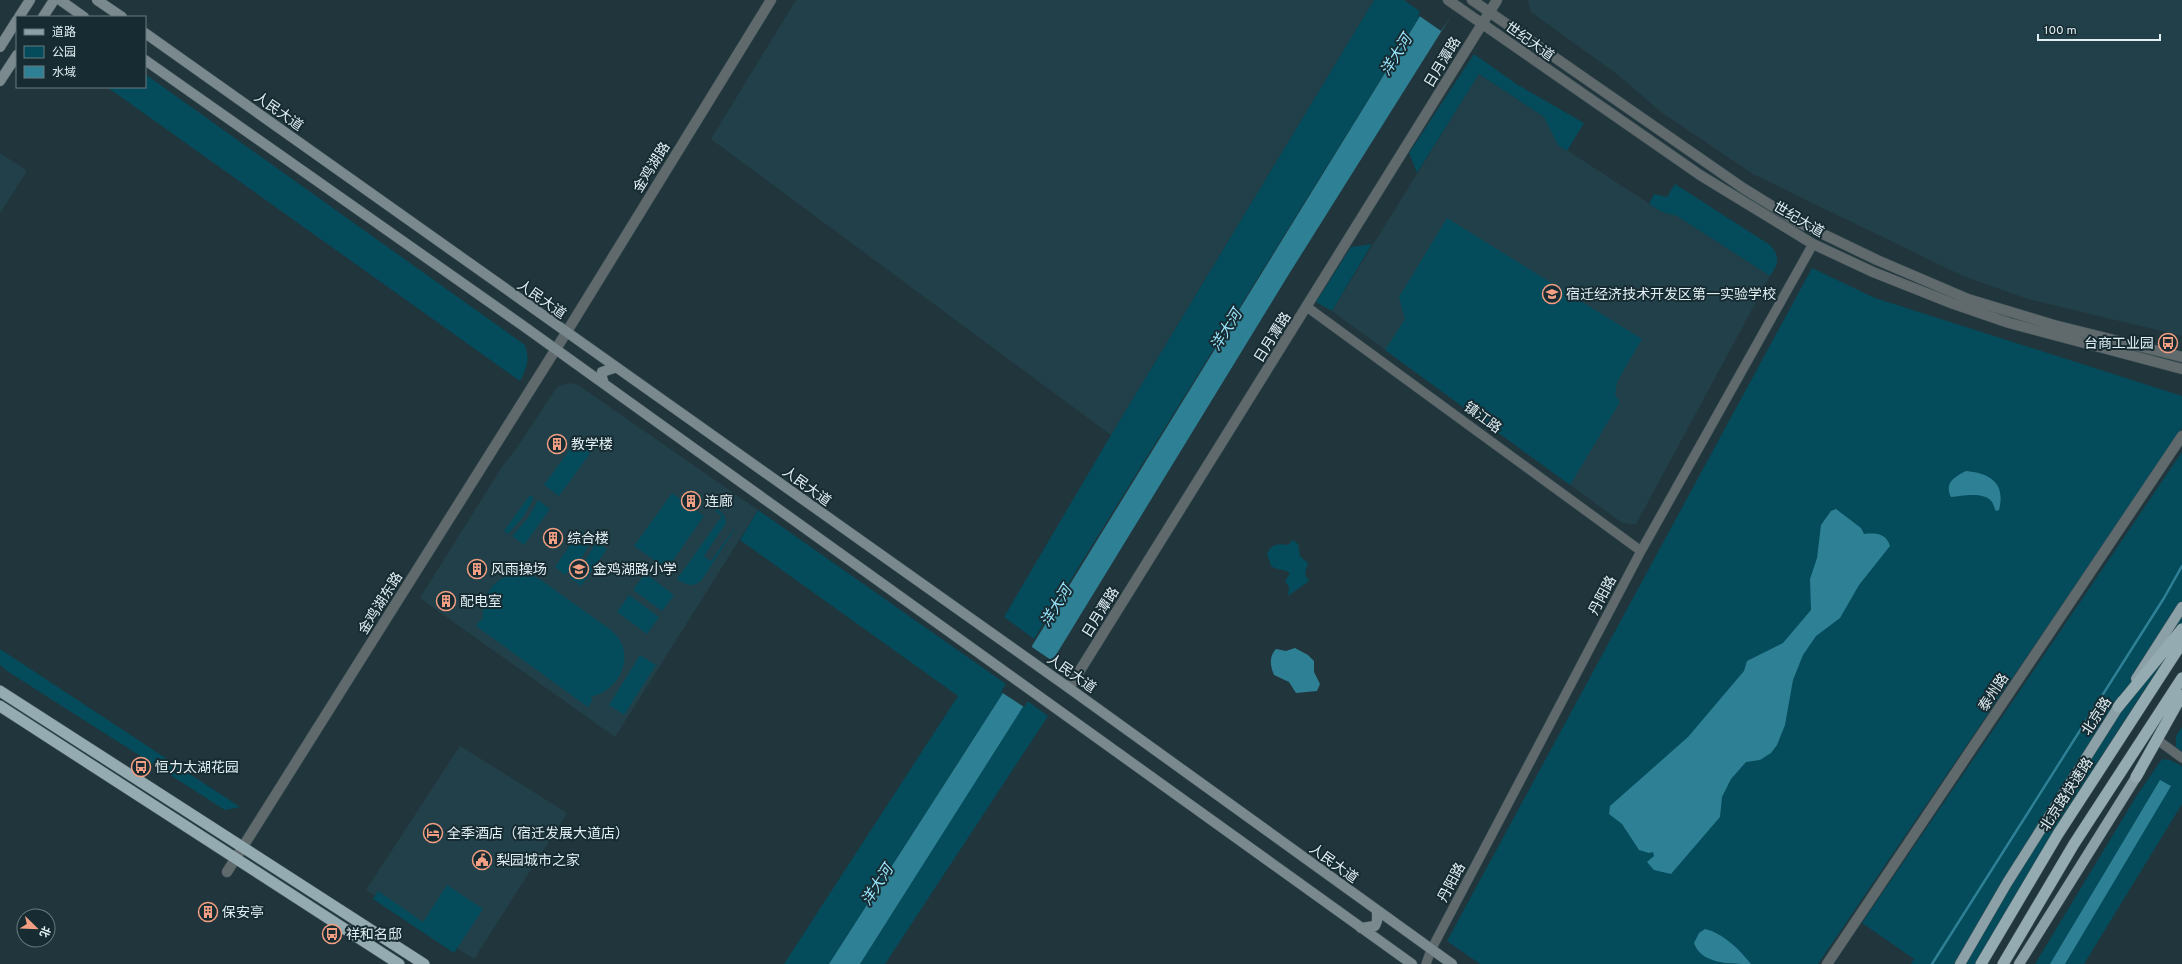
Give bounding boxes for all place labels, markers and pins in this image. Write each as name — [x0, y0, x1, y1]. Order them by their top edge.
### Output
school or university icon: 宿迁经济技术开发区第一实验学校 — [1541, 283, 1563, 305]
place label: 宿迁经济技术开发区第一实验学校 — [1566, 286, 1776, 304]
bus stop icon: 台商工业园 — [2157, 332, 2179, 354]
place label: 台商工业园 — [2084, 336, 2154, 353]
building icon: 教学楼 — [546, 433, 568, 455]
place label: 教学楼 — [571, 437, 613, 454]
building icon: 连廊 — [680, 490, 702, 512]
place label: 连廊 — [705, 493, 733, 511]
building icon: 综合楼 — [542, 527, 564, 549]
place label: 综合楼 — [567, 531, 609, 548]
building icon: 风雨操场 — [466, 558, 488, 580]
school or university icon: 金鸡湖路小学 — [568, 558, 590, 580]
place label: 风雨操场 — [491, 562, 547, 579]
place label: 金鸡湖路小学 — [593, 562, 677, 579]
building icon: 配电室 — [435, 590, 457, 612]
place label: 配电室 — [460, 593, 502, 611]
bus stop icon: 恒力太湖花园 — [130, 756, 152, 778]
place label: 恒力太湖花园 — [155, 760, 239, 777]
hotel icon: 全季酒店（宿迁发展大道店） — [422, 822, 444, 844]
place label: 全季酒店（宿迁发展大道店） — [447, 825, 629, 843]
public building icon: 梨园城市之家 — [471, 849, 493, 871]
place label: 梨园城市之家 — [496, 852, 580, 870]
building icon: 保安亭 — [197, 901, 219, 923]
place label: 保安亭 — [222, 905, 264, 922]
bus stop icon: 祥和名邸 — [321, 923, 343, 945]
place label: 祥和名邸 — [346, 927, 402, 944]

